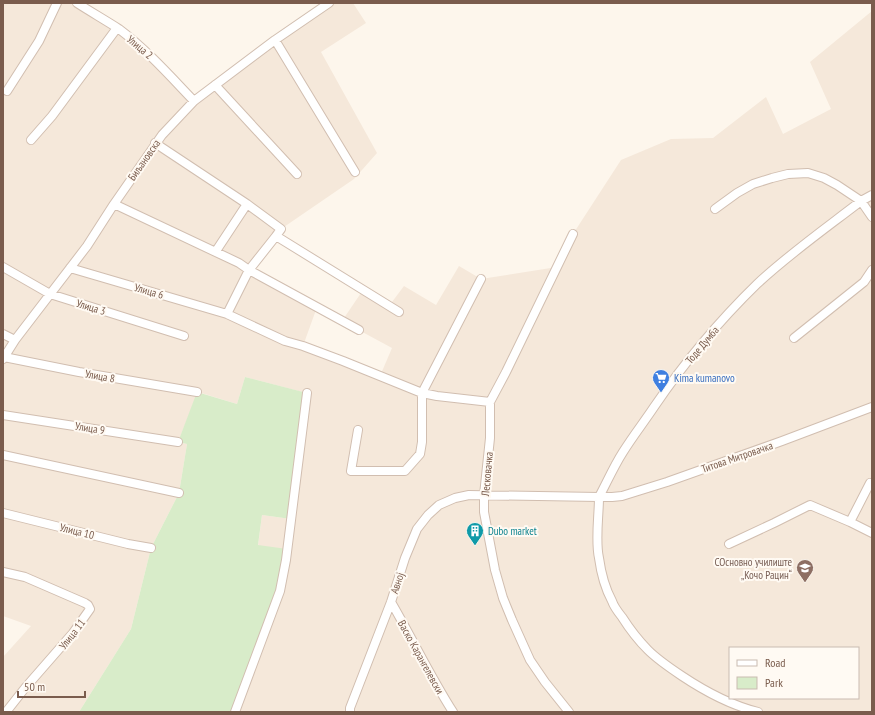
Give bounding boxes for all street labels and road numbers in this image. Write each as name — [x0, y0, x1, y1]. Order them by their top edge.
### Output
street label: Улица 2 — [124, 32, 156, 62]
street label: Биљановска — [125, 137, 163, 183]
street label: Улица 6 — [133, 280, 165, 302]
street label: Улица 3 — [75, 296, 107, 318]
street label: Тоде Думба — [682, 323, 722, 367]
street label: Улица 8 — [84, 367, 116, 386]
street label: Улица 9 — [74, 419, 106, 437]
street label: Титова Митровачка — [699, 438, 775, 476]
street label: Лесковачка — [478, 451, 496, 498]
street label: Улица 10 — [58, 520, 96, 542]
street label: Авној — [387, 571, 407, 595]
street label: Улица 11 — [56, 616, 88, 652]
street label: Васко Карангелевски — [395, 618, 447, 697]

